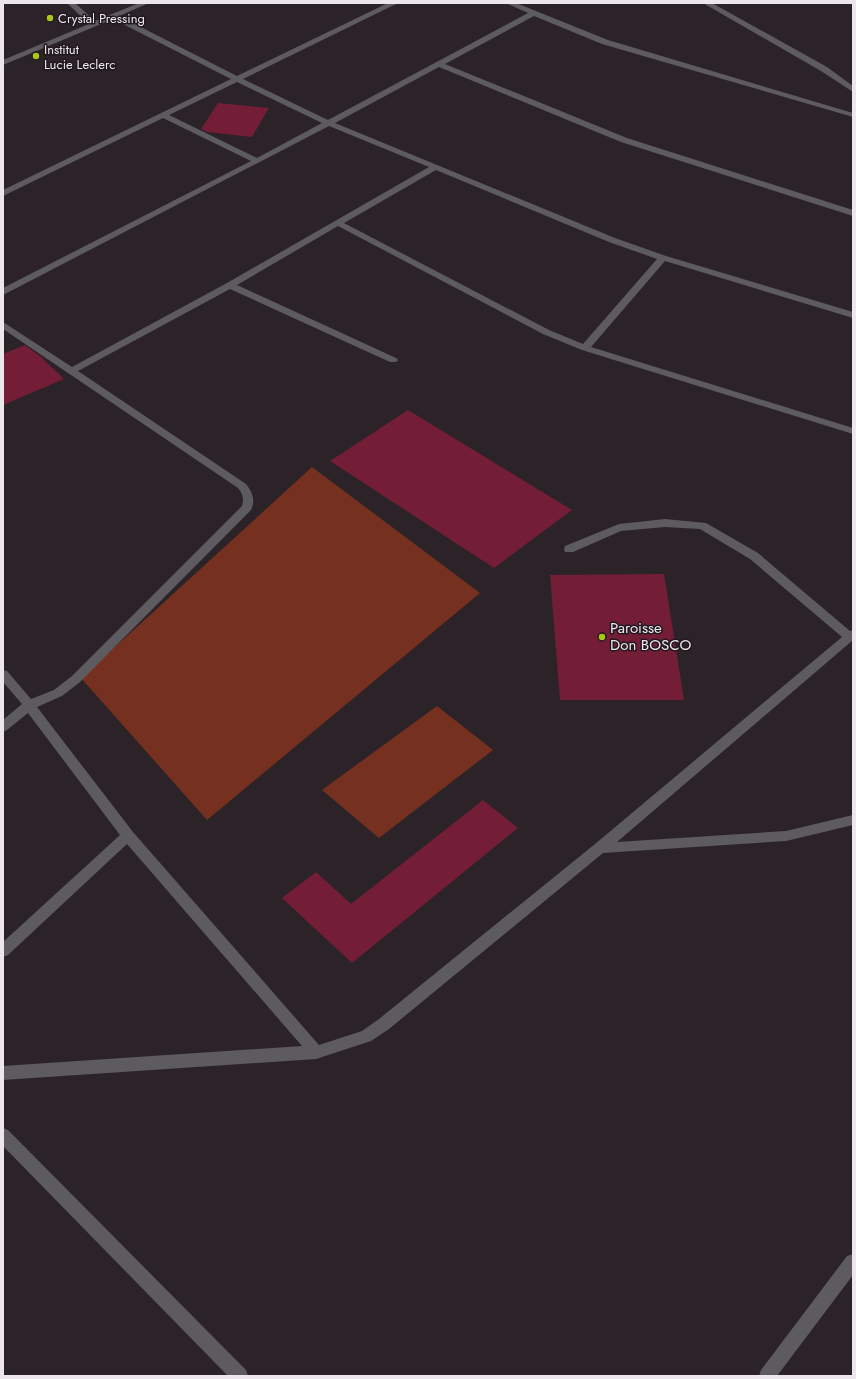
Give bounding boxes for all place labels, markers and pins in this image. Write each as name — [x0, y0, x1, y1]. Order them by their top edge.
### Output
place label: Crystal Pressing — [58, 9, 145, 28]
marker: Crystal Pressing — [45, 13, 55, 23]
place label: Institut Lucie Leclerc — [44, 40, 116, 74]
marker: Institut Lucie Leclerc — [31, 51, 41, 61]
place label: Paroisse Don BOSCO — [610, 617, 691, 656]
marker: Paroisse Don BOSCO — [597, 632, 607, 642]

